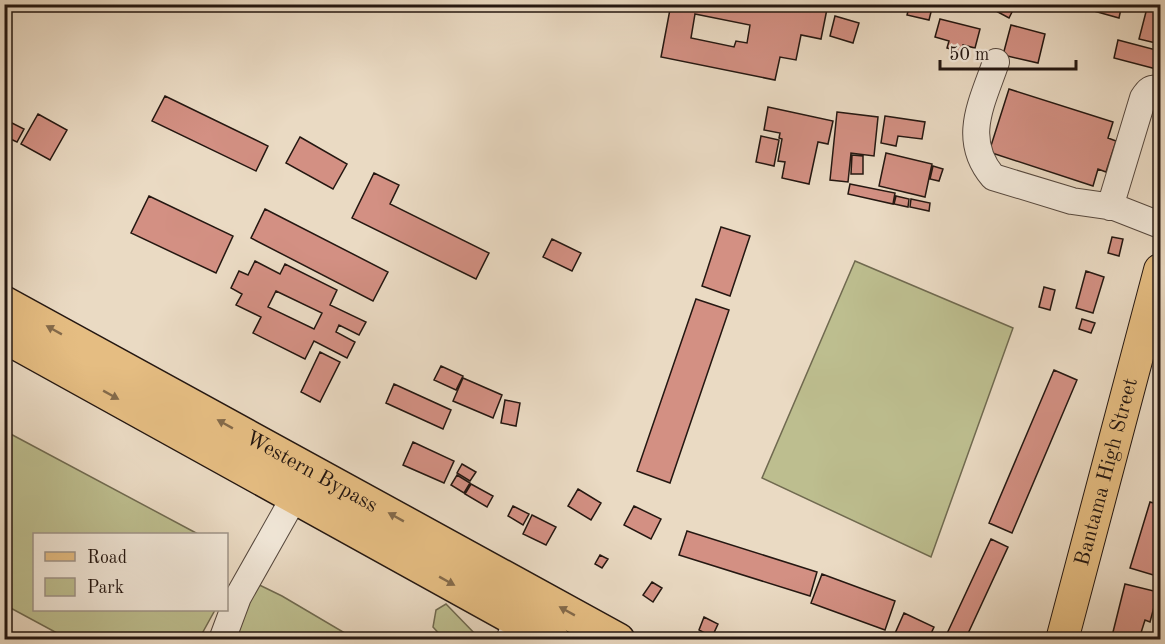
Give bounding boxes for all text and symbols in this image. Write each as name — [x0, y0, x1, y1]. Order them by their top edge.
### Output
scale bar — [940, 33, 1076, 71]
text: 50 m — [949, 46, 989, 64]
one-way arrow — [45, 325, 62, 335]
street label: Bantama High Street — [1072, 376, 1141, 568]
one-way arrow — [103, 390, 120, 400]
one-way arrow — [216, 419, 233, 429]
street label: Western Bypass — [242, 427, 381, 517]
one-way arrow — [388, 512, 405, 522]
legend — [33, 533, 228, 611]
text: Road — [87, 549, 127, 567]
one-way arrow — [439, 576, 456, 586]
text: Park — [87, 579, 124, 597]
one-way arrow — [558, 606, 575, 616]

